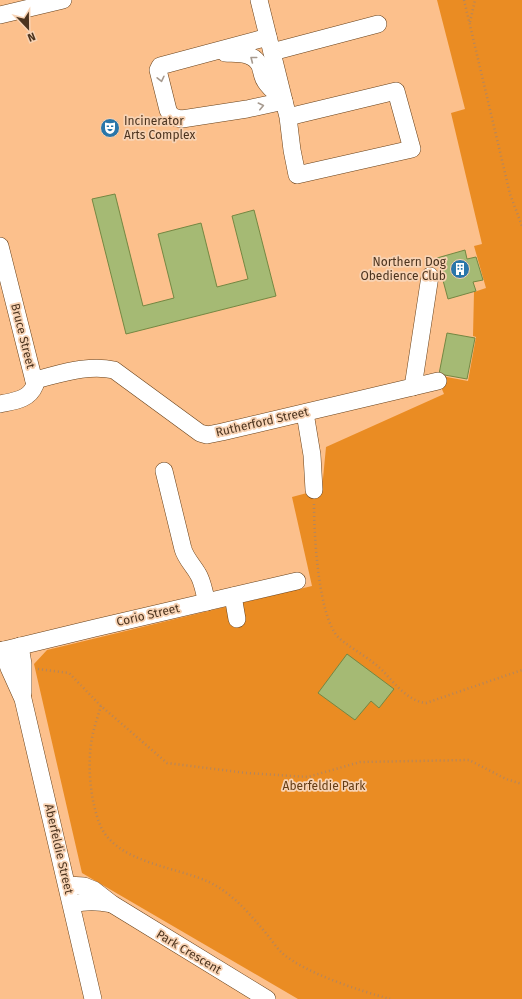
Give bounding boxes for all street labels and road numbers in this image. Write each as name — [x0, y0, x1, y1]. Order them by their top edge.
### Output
street label: Bruce Street — [8, 302, 38, 371]
street label: Rutherford Street — [214, 404, 310, 439]
street label: Corio Street — [115, 601, 182, 629]
street label: Aberfeldie Street — [42, 803, 76, 896]
street label: Park Crescent — [154, 927, 225, 977]

